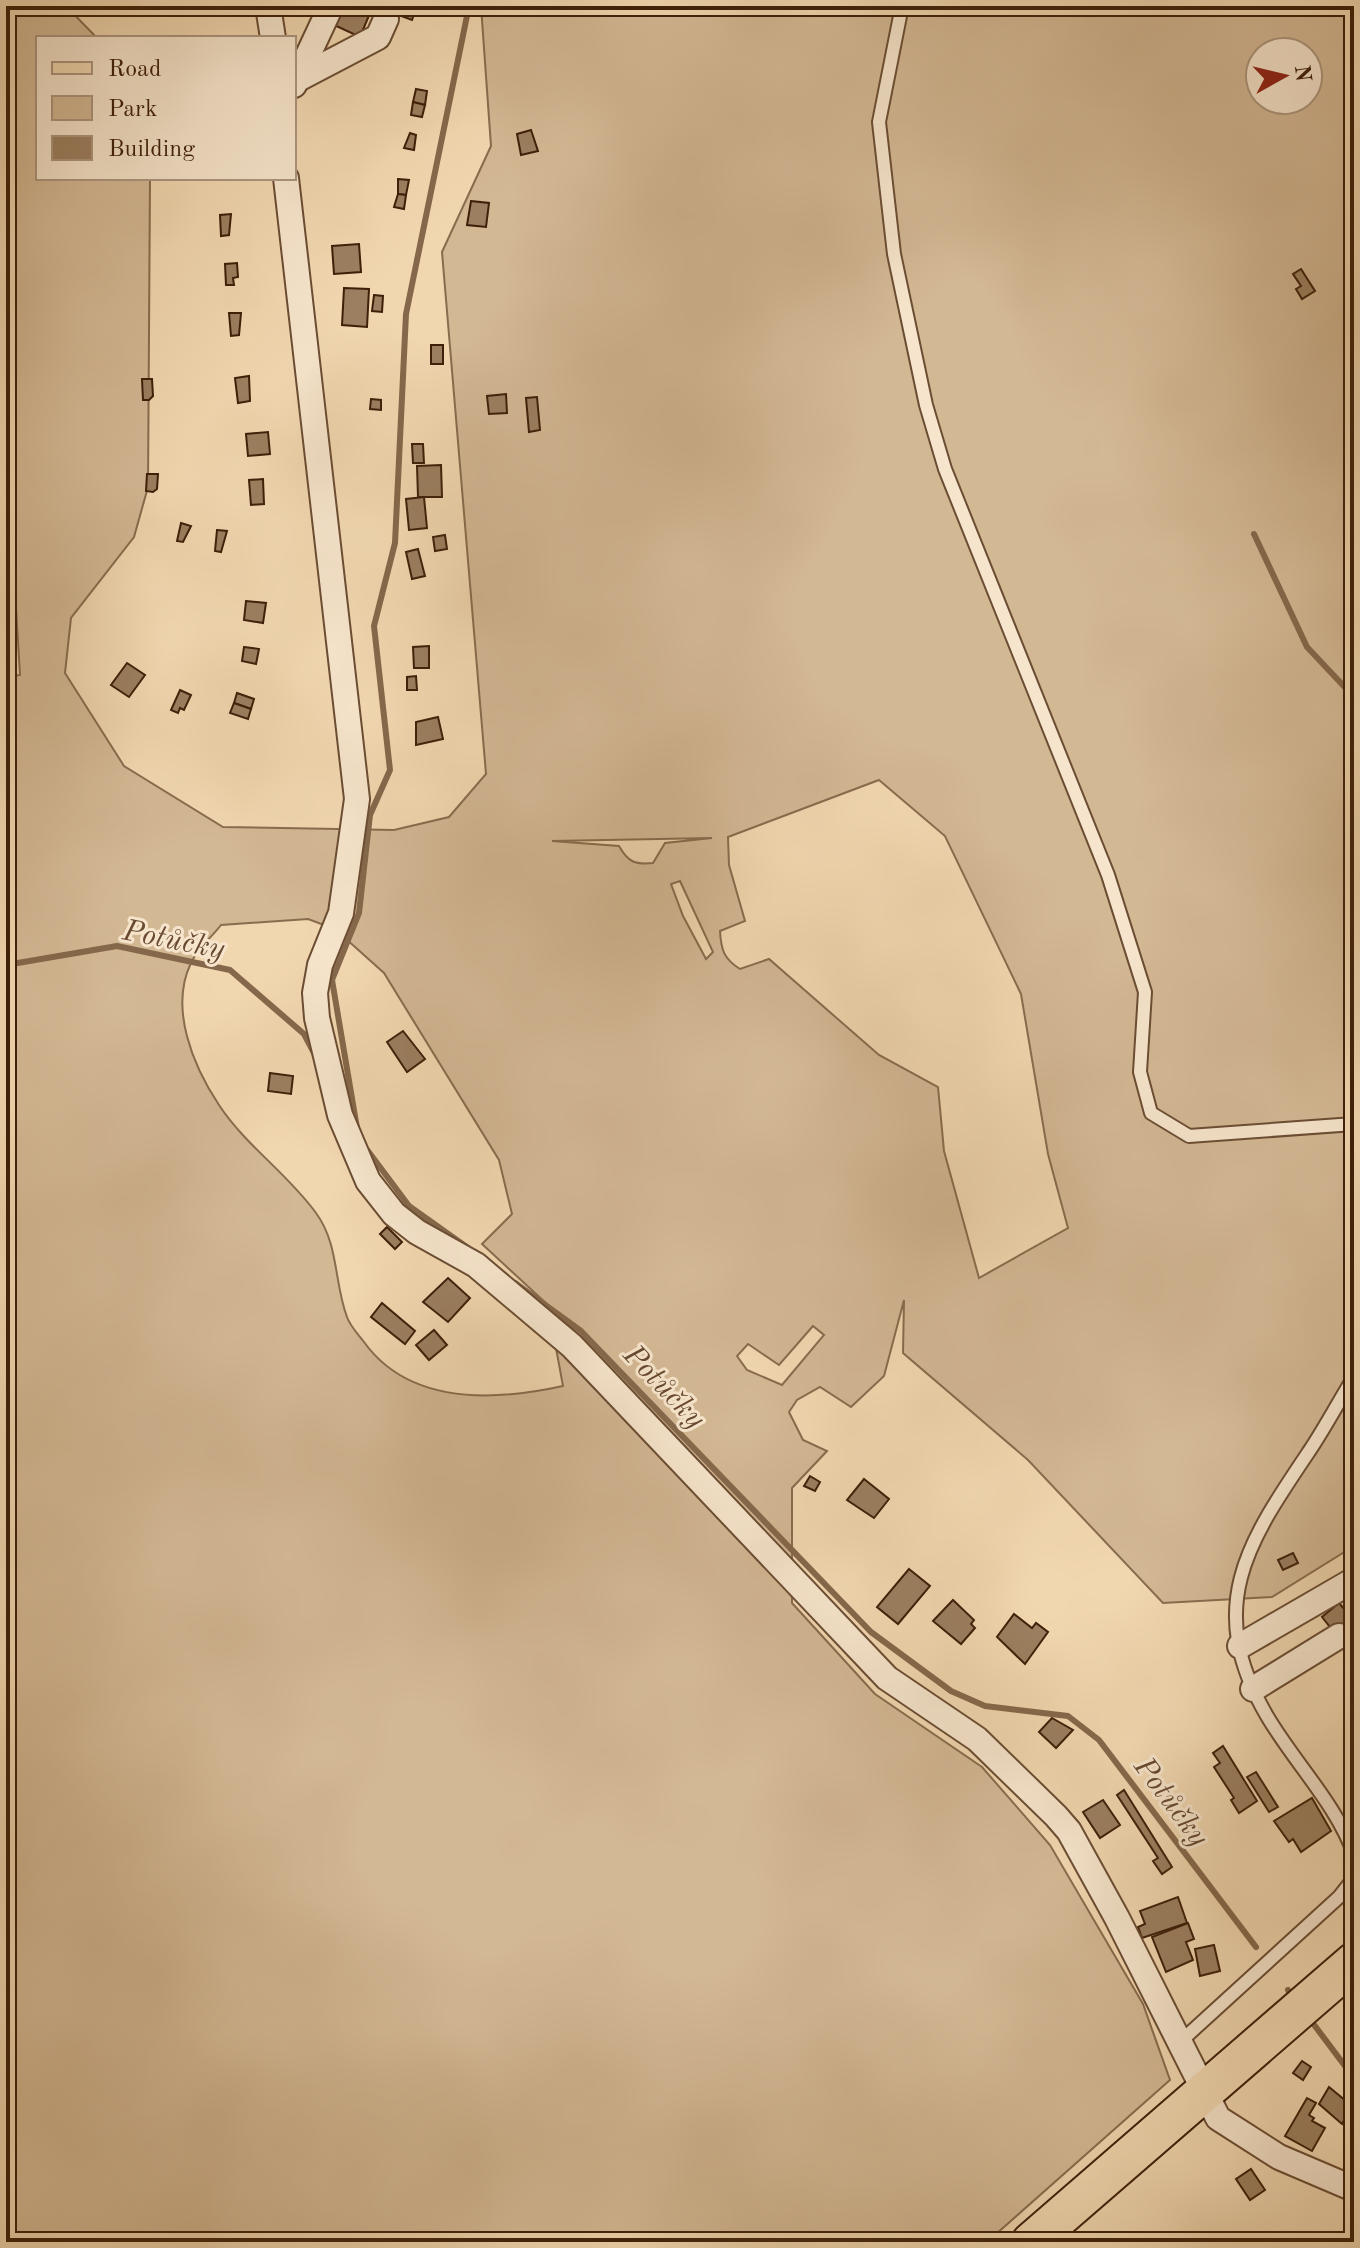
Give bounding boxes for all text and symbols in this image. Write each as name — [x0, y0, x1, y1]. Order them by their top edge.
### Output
legend — [36, 36, 296, 180]
north arrow — [1244, 36, 1324, 116]
text: Road — [108, 58, 161, 82]
text: N — [1290, 64, 1314, 84]
text: Park — [108, 98, 157, 122]
text: Building — [108, 138, 195, 162]
water label: Potůčky — [119, 916, 228, 966]
water label: Potůčky — [616, 1339, 711, 1435]
water label: Potůčky — [1127, 1751, 1214, 1853]

